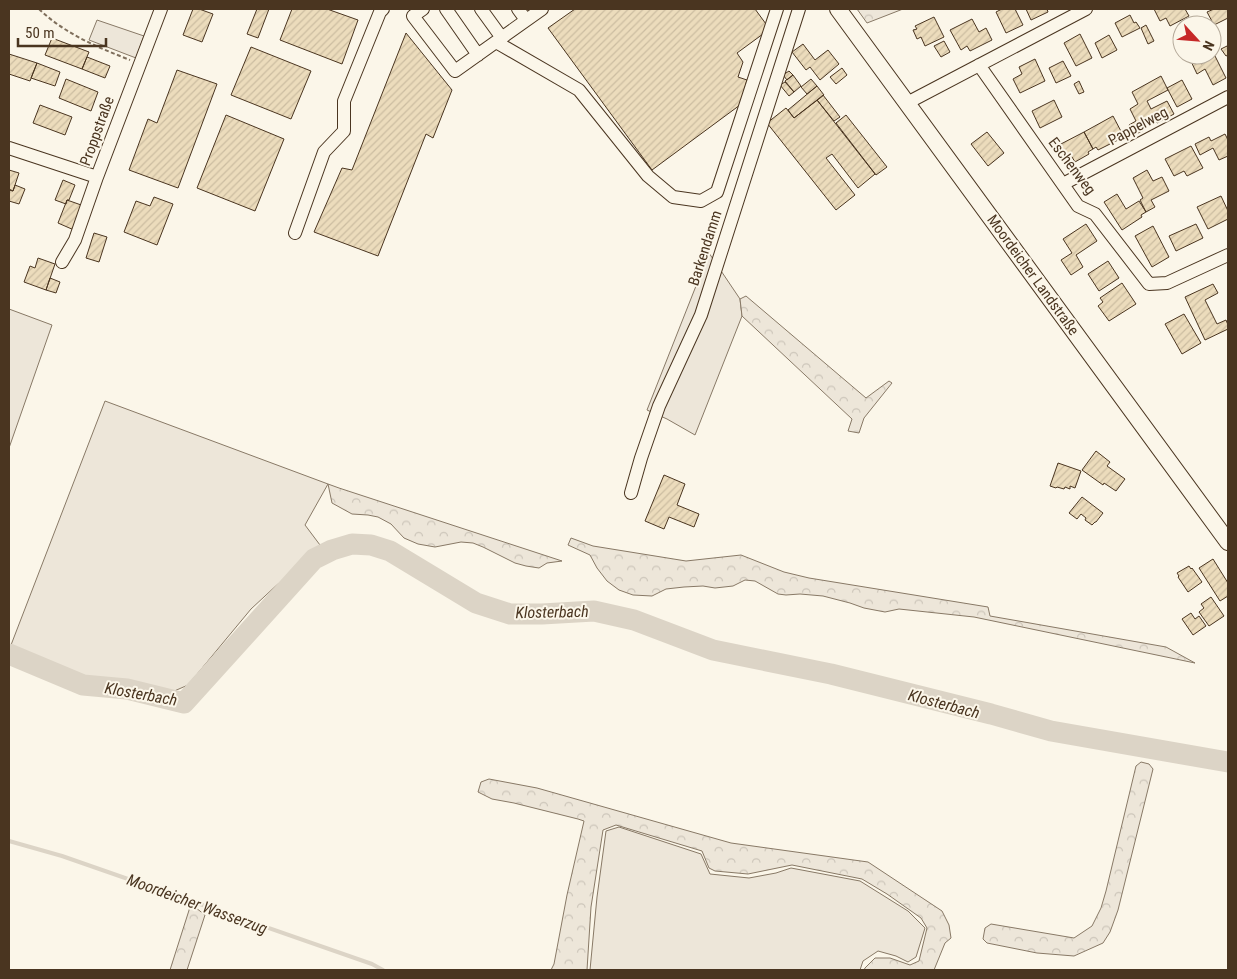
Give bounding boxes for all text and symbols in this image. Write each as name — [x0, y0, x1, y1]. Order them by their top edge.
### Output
scale bar — [18, 15, 105, 47]
north arrow — [1172, 15, 1222, 65]
text: 50 m — [25, 24, 55, 42]
text: N — [1200, 38, 1218, 53]
street label: Proppstraße — [76, 94, 118, 168]
street label: Pappelweg — [1105, 103, 1171, 149]
street label: Eschenweg — [1045, 134, 1099, 198]
street label: Barkendamm — [684, 208, 726, 288]
street label: Moordeicher Landstraße — [983, 211, 1083, 339]
water label: Klosterbach — [515, 602, 589, 622]
water label: Klosterbach — [103, 678, 179, 710]
water label: Klosterbach — [906, 685, 982, 723]
water label: Moordeicher Wasserzug — [124, 870, 270, 938]

